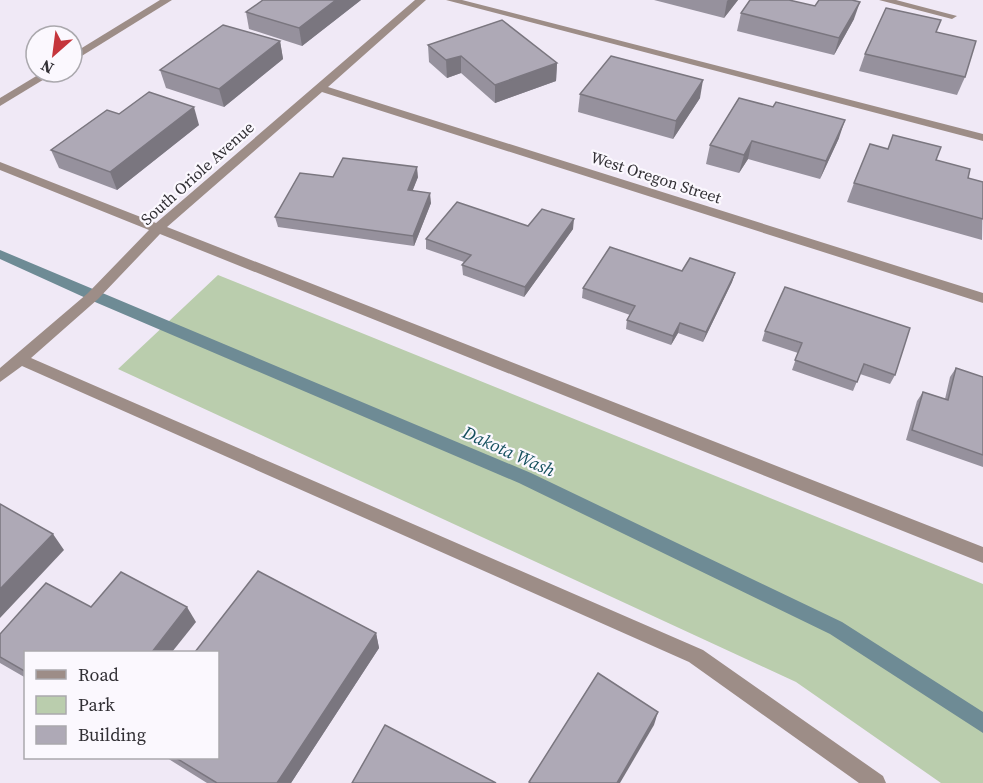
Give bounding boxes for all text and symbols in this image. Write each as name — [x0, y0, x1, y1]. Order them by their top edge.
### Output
north arrow — [24, 24, 84, 84]
text: N — [36, 55, 57, 80]
street label: South Oriole Avenue — [136, 116, 258, 230]
street label: West Oregon Street — [588, 146, 725, 209]
water label: Dakota Wash — [458, 419, 559, 483]
legend — [24, 651, 219, 759]
text: Road — [78, 662, 119, 687]
text: Park — [78, 692, 115, 717]
text: Building — [78, 722, 146, 747]

